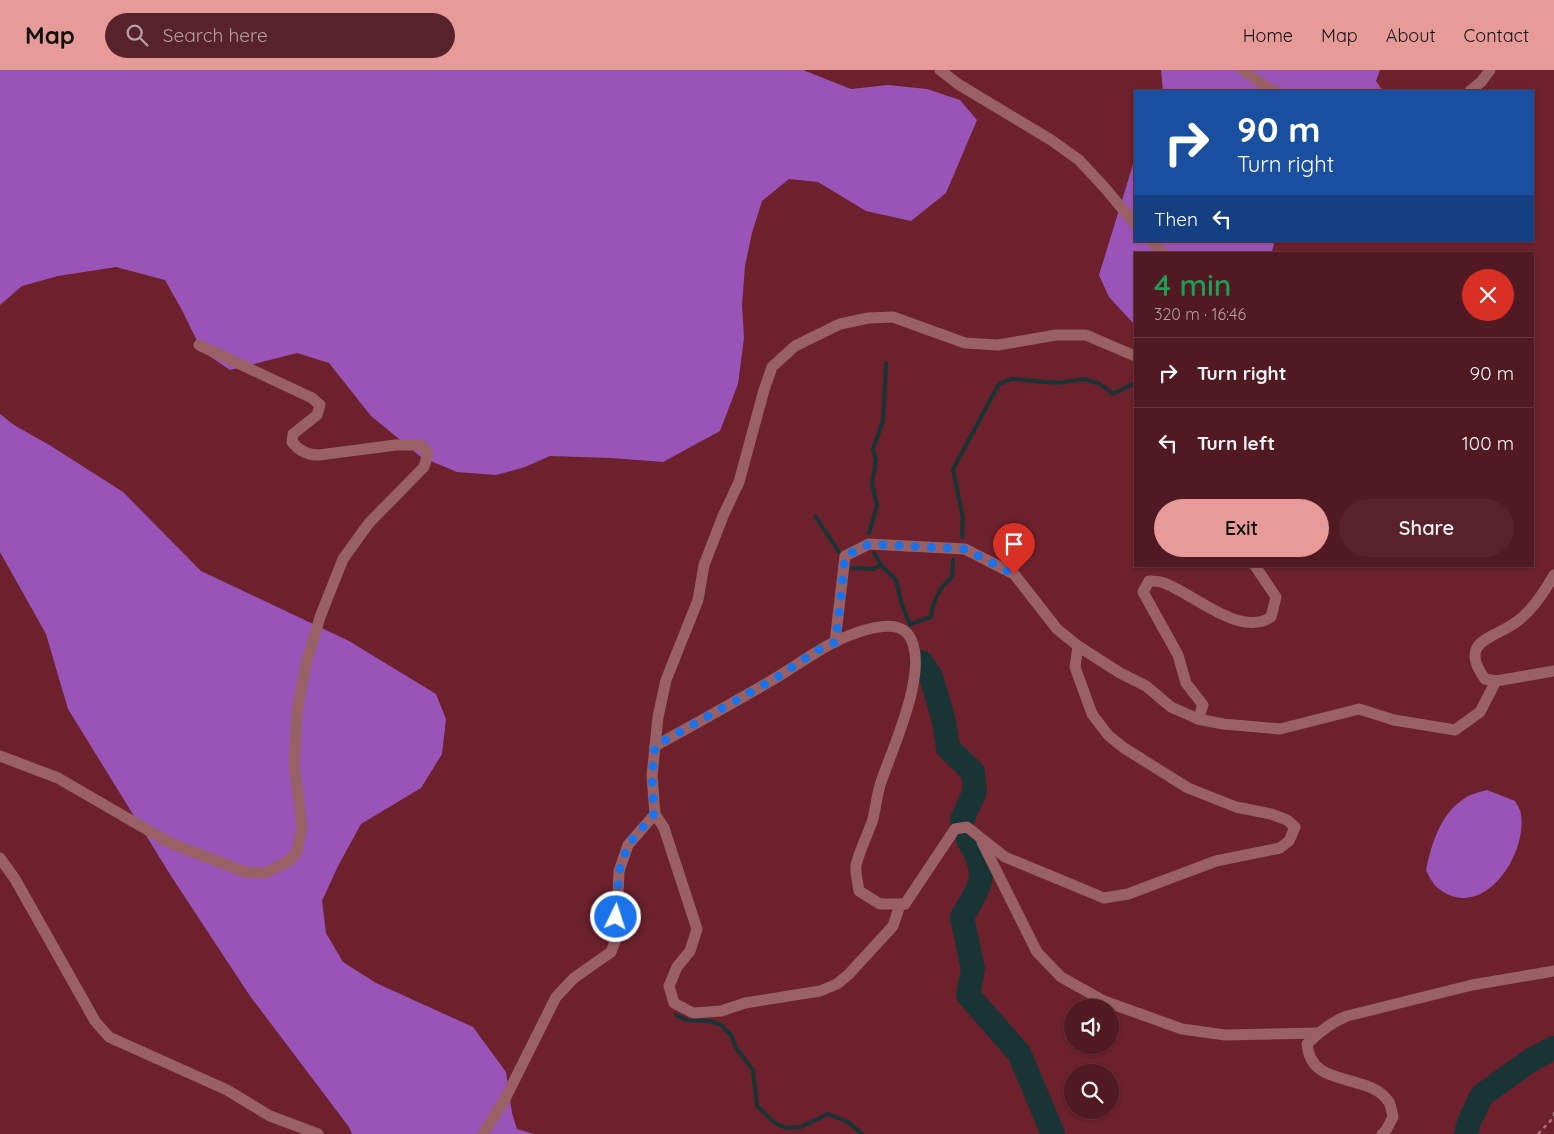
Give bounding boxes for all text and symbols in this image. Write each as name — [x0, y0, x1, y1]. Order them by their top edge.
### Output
search box — [105, 13, 455, 58]
text: Map — [25, 20, 75, 50]
icon: search — [123, 21, 151, 49]
text: Search here — [163, 23, 268, 47]
text: Home — [1243, 24, 1293, 47]
text: Map — [1321, 24, 1358, 47]
text: About — [1386, 24, 1436, 47]
text: Contact — [1464, 24, 1529, 47]
text: 90 m — [1237, 107, 1320, 151]
icon: right — [1154, 110, 1219, 175]
text: Turn right — [1237, 150, 1334, 178]
icon: left — [1208, 205, 1236, 233]
text: Then — [1154, 207, 1198, 231]
text: 4 min — [1154, 266, 1232, 304]
button: close — [1462, 269, 1514, 321]
text: 320 m · 16:46 — [1154, 304, 1246, 324]
icon: right — [1154, 359, 1182, 387]
text: Turn right — [1197, 361, 1286, 385]
text: 90 m — [1470, 361, 1514, 385]
icon: left — [1154, 429, 1182, 457]
text: Turn left — [1197, 431, 1275, 455]
text: 100 m — [1462, 431, 1514, 455]
button: Exit — [1154, 499, 1329, 557]
button: Share — [1339, 499, 1514, 557]
pin — [993, 523, 1035, 574]
icon: arrive — [1000, 530, 1028, 558]
position arrow — [589, 890, 641, 942]
map controls — [1064, 999, 1119, 1119]
button: sound — [1064, 999, 1119, 1054]
button: search — [1064, 1064, 1119, 1119]

